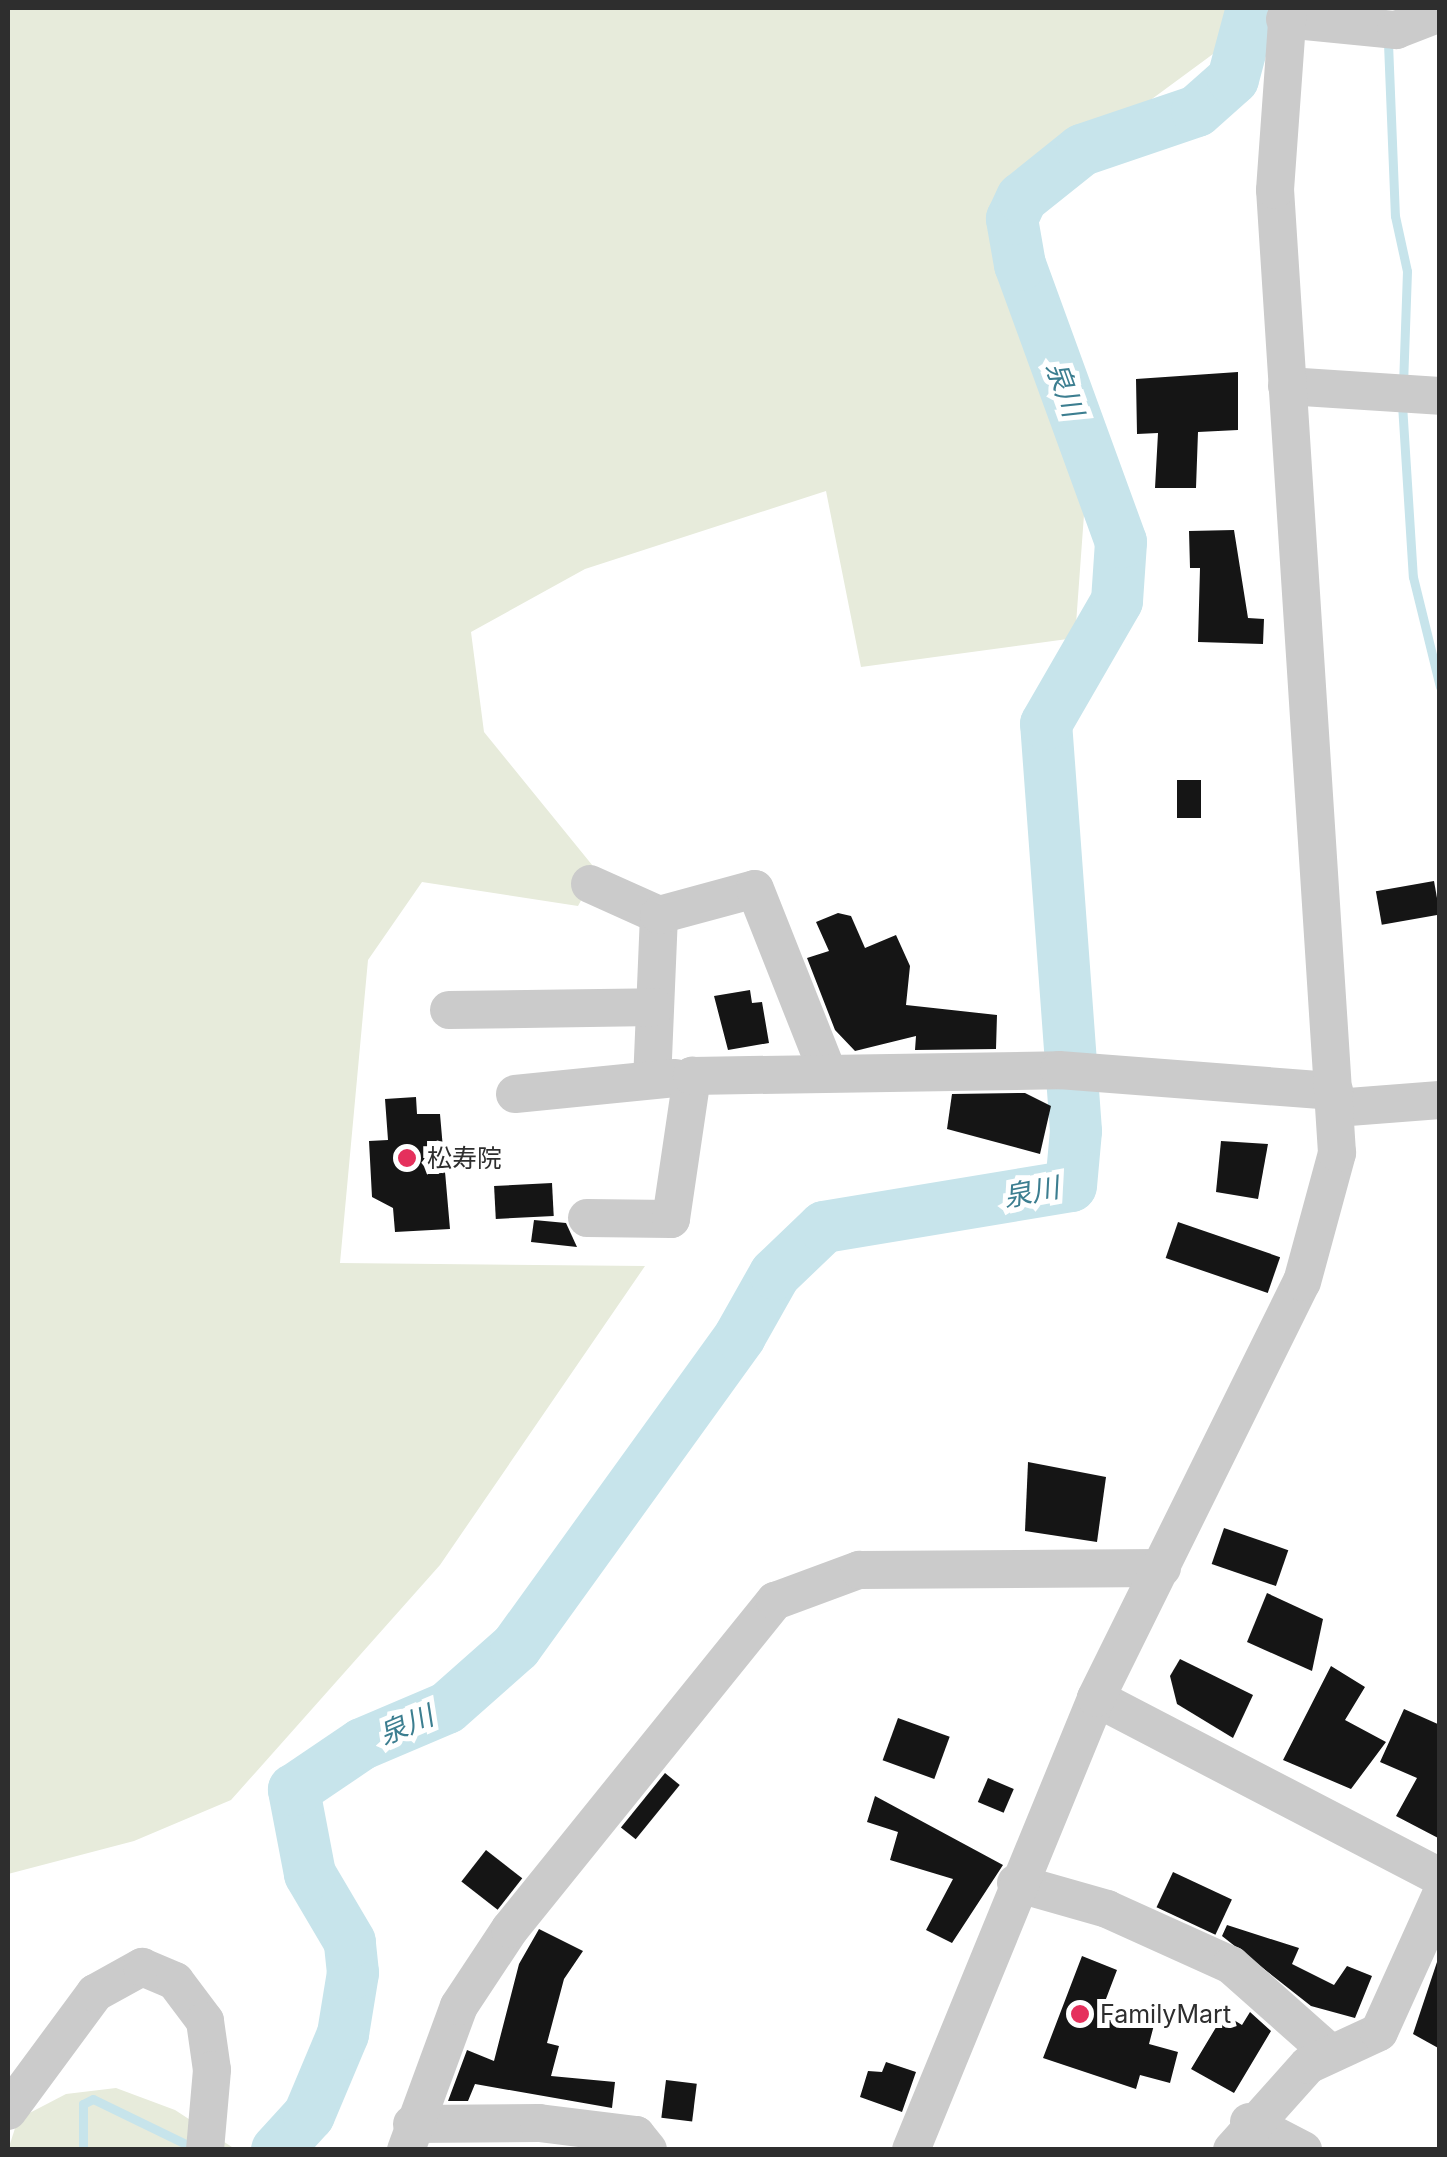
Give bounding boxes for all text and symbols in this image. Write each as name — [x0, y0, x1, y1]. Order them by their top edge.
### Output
water label: 泉川 — [1040, 357, 1090, 421]
place label: 松寿院 — [427, 1143, 502, 1173]
marker: 松寿院 — [396, 1147, 418, 1169]
water label: 泉川 — [1000, 1170, 1062, 1214]
water label: 泉川 — [374, 1699, 438, 1751]
place label: FamilyMart — [1100, 1999, 1231, 2029]
marker: FamilyMart — [1069, 2003, 1091, 2025]

